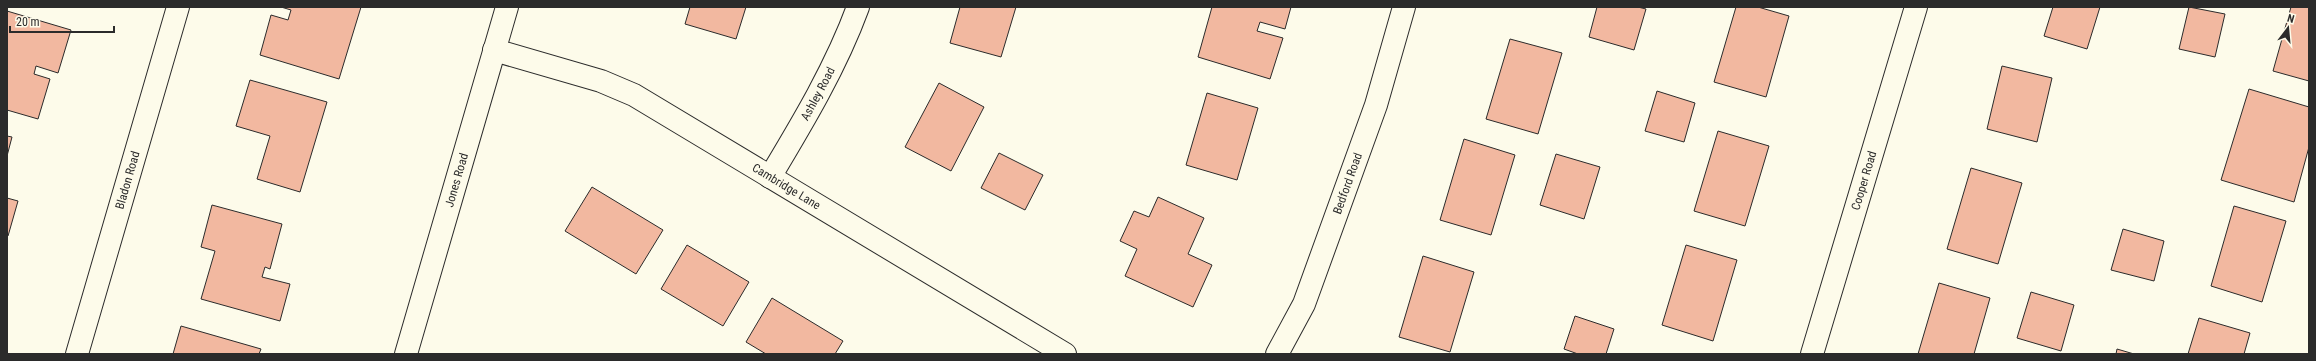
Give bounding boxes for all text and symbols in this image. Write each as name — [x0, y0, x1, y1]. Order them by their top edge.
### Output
scale bar — [10, 8, 114, 34]
north arrow — [2268, 8, 2308, 48]
text: N — [2286, 12, 2296, 26]
text: 20 m — [16, 15, 40, 29]
street label: Ashley Road — [798, 65, 838, 123]
street label: Cooper Road — [1849, 149, 1879, 212]
street label: Bladon Road — [113, 150, 143, 211]
street label: Jones Road — [442, 151, 471, 209]
street label: Bedford Road — [1330, 151, 1365, 216]
street label: Cambridge Lane — [750, 161, 823, 213]

